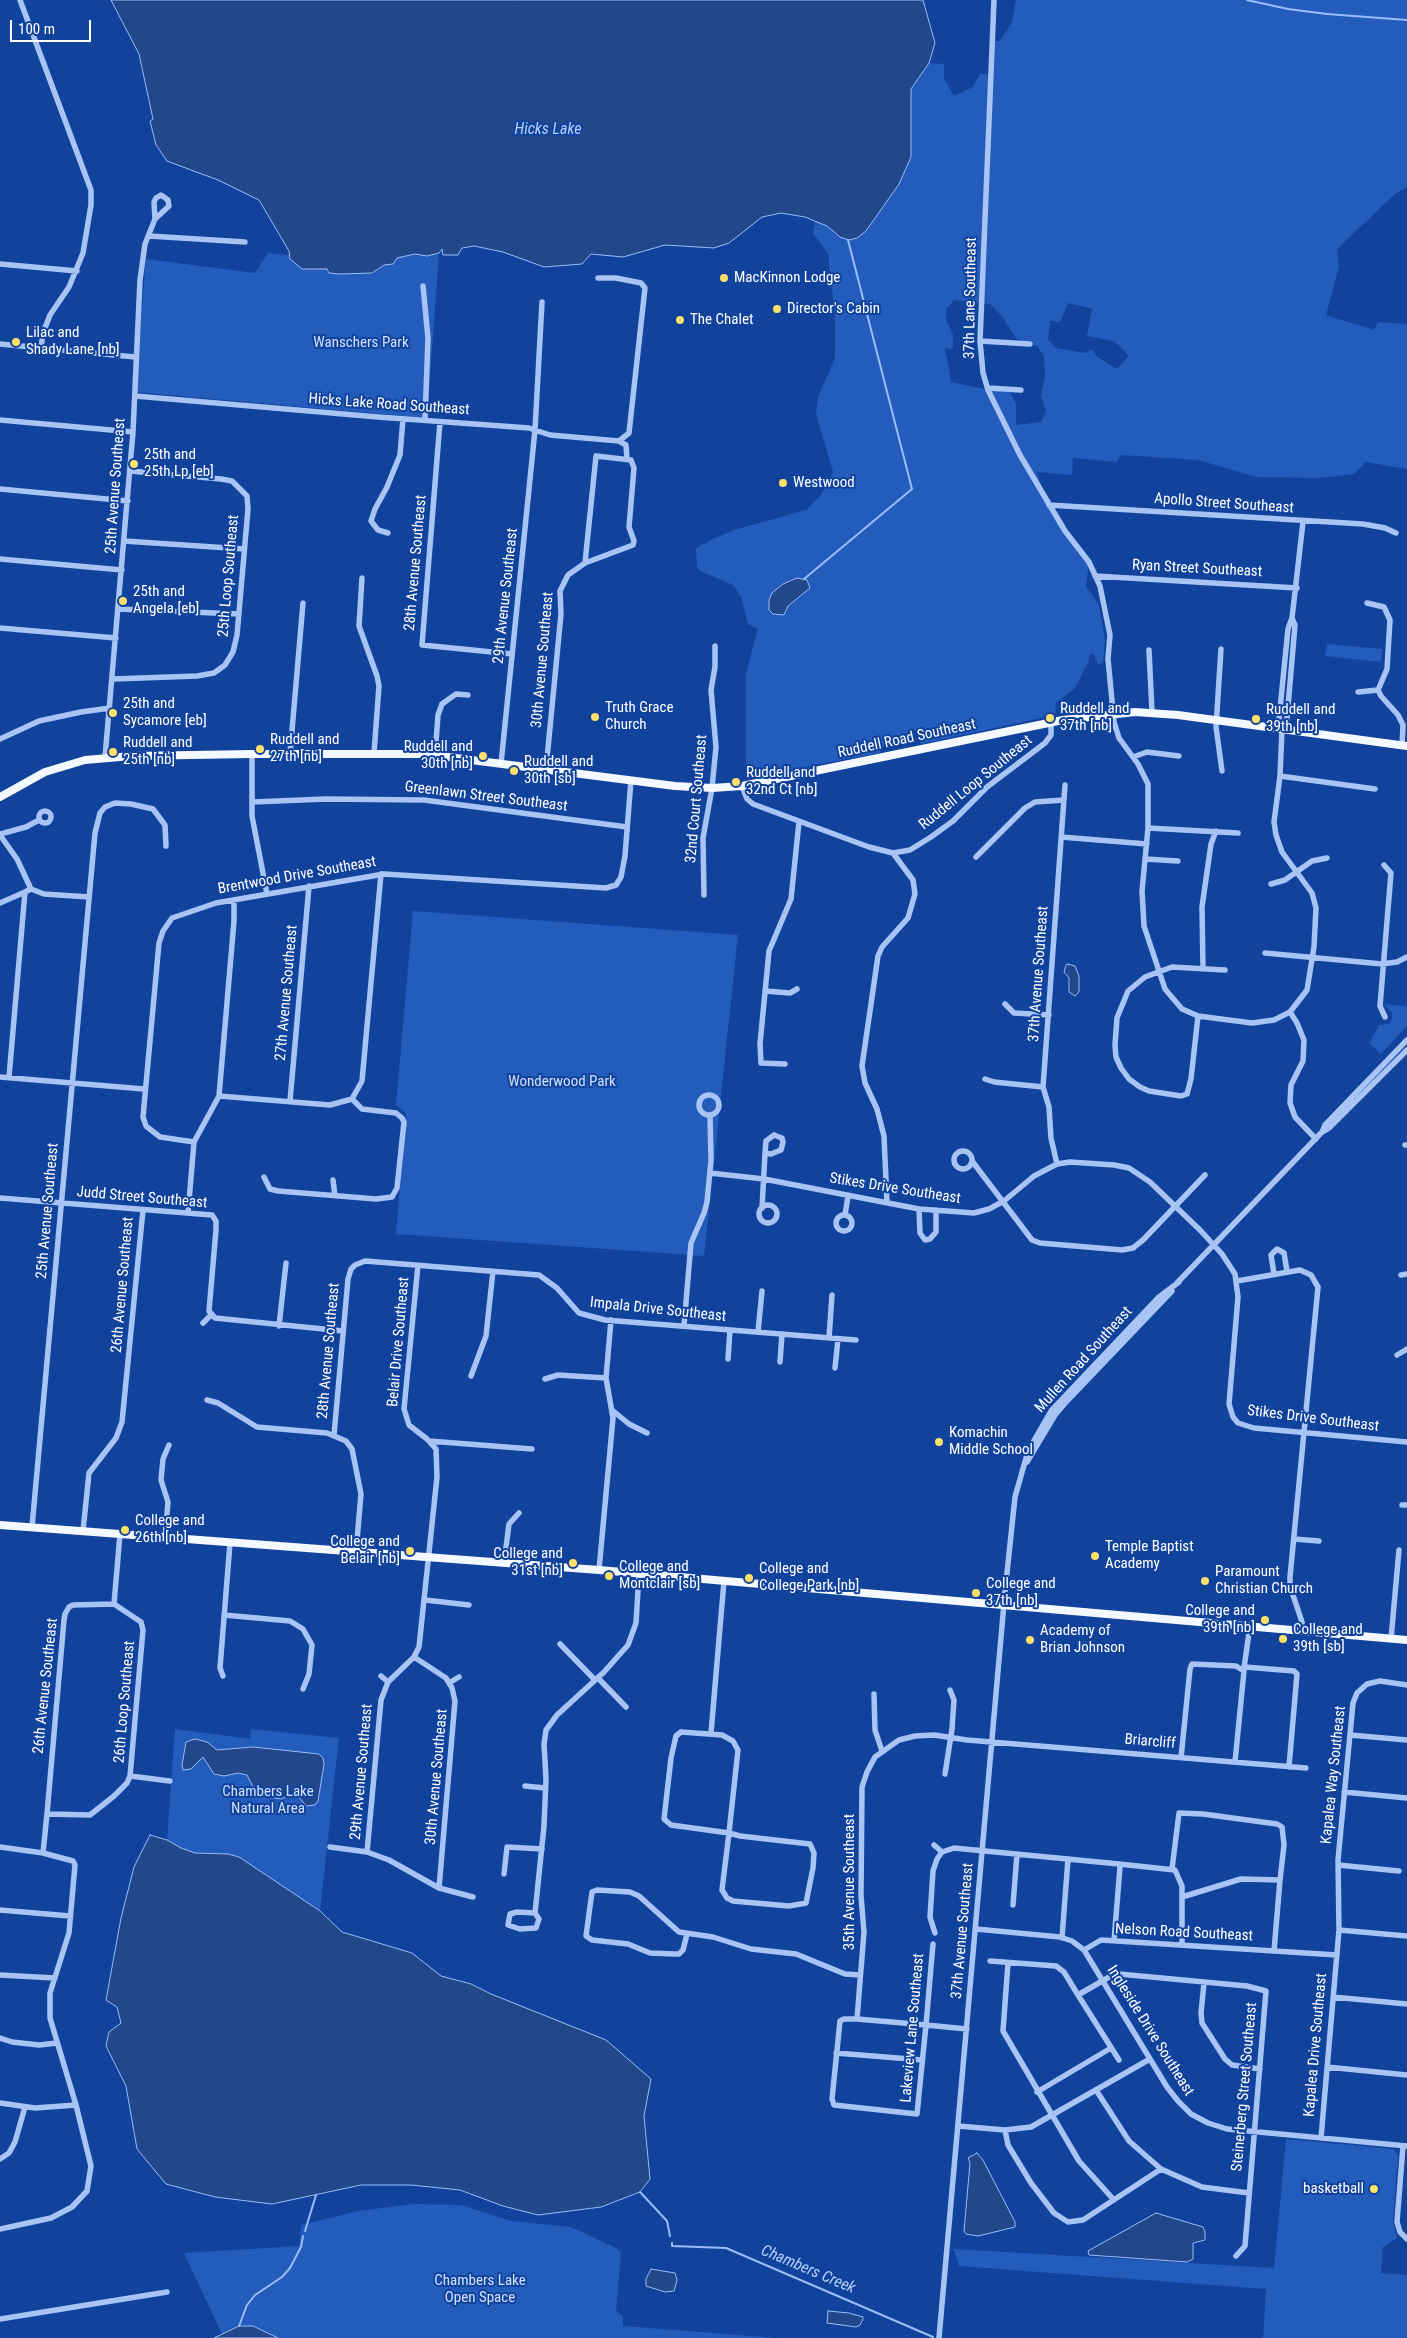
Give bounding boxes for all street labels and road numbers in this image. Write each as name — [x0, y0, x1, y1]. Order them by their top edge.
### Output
street label: 37th Lane Southeast — [961, 237, 981, 359]
street label: Hicks Lake Road Southeast — [308, 390, 470, 420]
street label: 25th Avenue Southeast — [102, 417, 130, 555]
street label: Apollo Street Southeast — [1154, 490, 1294, 518]
street label: 28th Avenue Southeast — [401, 494, 431, 632]
street label: 25th Loop Southeast — [215, 514, 243, 638]
street label: 29th Avenue Southeast — [490, 527, 522, 665]
street label: Ryan Street Southeast — [1131, 557, 1263, 581]
street label: 30th Avenue Southeast — [528, 591, 558, 729]
street label: Ruddell Road Southeast — [836, 716, 978, 762]
street label: Ruddell Loop Southeast — [916, 732, 1036, 834]
street label: 32nd Court Southeast — [682, 734, 712, 864]
street label: Greenlawn Street Southeast — [403, 778, 569, 816]
street label: Brentwood Drive Southeast — [217, 853, 377, 899]
street label: 37th Avenue Southeast — [1025, 905, 1053, 1043]
street label: 27th Avenue Southeast — [272, 924, 302, 1062]
street label: 25th Avenue Southeast — [33, 1142, 63, 1280]
street label: Stikes Drive Southeast — [828, 1170, 962, 1208]
street label: Judd Street Southeast — [76, 1183, 208, 1213]
street label: 26th Avenue Southeast — [108, 1216, 138, 1354]
street label: Belair Drive Southeast — [384, 1276, 414, 1408]
street label: 28th Avenue Southeast — [314, 1282, 344, 1420]
street label: Impala Drive Southeast — [589, 1294, 727, 1326]
street label: Mullen Road Southeast — [1032, 1303, 1136, 1417]
street label: Stikes Drive Southeast — [1246, 1402, 1380, 1436]
street label: 26th Avenue Southeast — [30, 1617, 62, 1755]
street label: 26th Loop Southeast — [111, 1640, 139, 1764]
street label: 29th Avenue Southeast — [347, 1703, 377, 1841]
street label: Kapalea Way Southeast — [1318, 1705, 1350, 1845]
street label: 30th Avenue Southeast — [422, 1708, 452, 1846]
street label: Briarcliff — [1124, 1731, 1176, 1753]
street label: 35th Avenue Southeast — [841, 1814, 859, 1950]
street label: 37th Avenue Southeast — [948, 1862, 978, 2000]
street label: Nelson Road Southeast — [1115, 1920, 1253, 1946]
street label: Lakeview Lane Southeast — [898, 1953, 928, 2103]
street label: Ingleside Drive Southeast — [1103, 1963, 1197, 2099]
street label: Kapalea Drive Southeast — [1301, 1972, 1331, 2118]
street label: Steinerberg Street Southeast — [1229, 2002, 1261, 2172]

